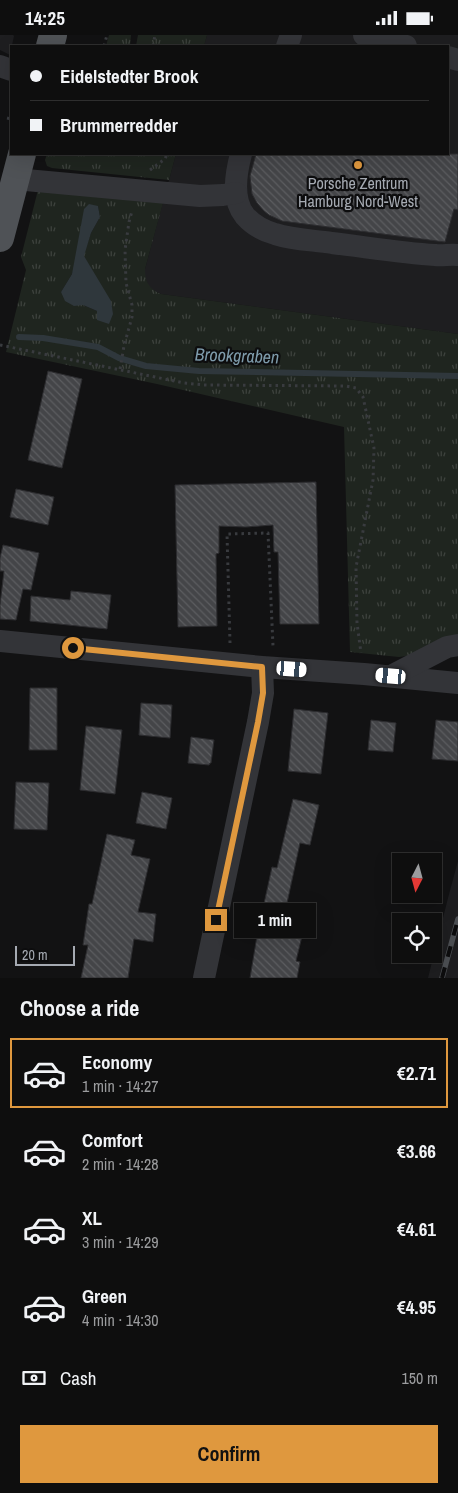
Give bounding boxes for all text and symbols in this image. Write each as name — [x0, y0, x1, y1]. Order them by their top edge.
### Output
text: 14:25 — [25, 5, 65, 31]
text: Eidelstedter Brook — [60, 63, 199, 89]
text: Brummerredder — [60, 112, 178, 138]
marker: Porsche Zentrum Hamburg Nord-West — [352, 159, 364, 171]
place label: Porsche Zentrum Hamburg Nord-West — [298, 172, 418, 212]
water label: Brookgraben — [194, 342, 280, 369]
route start — [62, 637, 84, 659]
car — [276, 660, 307, 678]
car — [375, 667, 406, 685]
north arrow — [392, 853, 442, 903]
map controls — [392, 853, 442, 963]
callout: 1 min — [234, 903, 316, 937]
route end — [205, 909, 227, 931]
text: 1 min — [258, 909, 292, 931]
button: locate — [392, 913, 442, 963]
scale bar — [15, 943, 75, 966]
text: 20 m — [22, 946, 48, 964]
text: Choose a ride — [20, 993, 139, 1023]
text: Economy — [82, 1049, 152, 1075]
icon: car — [22, 1051, 67, 1096]
text: €2.71 — [397, 1060, 436, 1086]
text: 1 min · 14:27 — [82, 1075, 159, 1097]
text: Comfort — [82, 1127, 143, 1153]
icon: car — [22, 1129, 67, 1174]
text: €3.66 — [397, 1138, 436, 1164]
text: 2 min · 14:28 — [82, 1153, 159, 1175]
text: XL — [82, 1205, 102, 1231]
icon: car — [22, 1207, 67, 1252]
text: €4.61 — [397, 1216, 436, 1242]
text: 3 min · 14:29 — [82, 1231, 159, 1253]
text: Green — [82, 1283, 127, 1309]
icon: car — [22, 1285, 67, 1330]
text: €4.95 — [397, 1294, 436, 1320]
text: 4 min · 14:30 — [82, 1309, 159, 1331]
icon: cash — [20, 1364, 48, 1392]
text: Cash — [60, 1365, 96, 1391]
text: 150 m — [402, 1367, 438, 1389]
button: Confirm — [20, 1425, 438, 1483]

